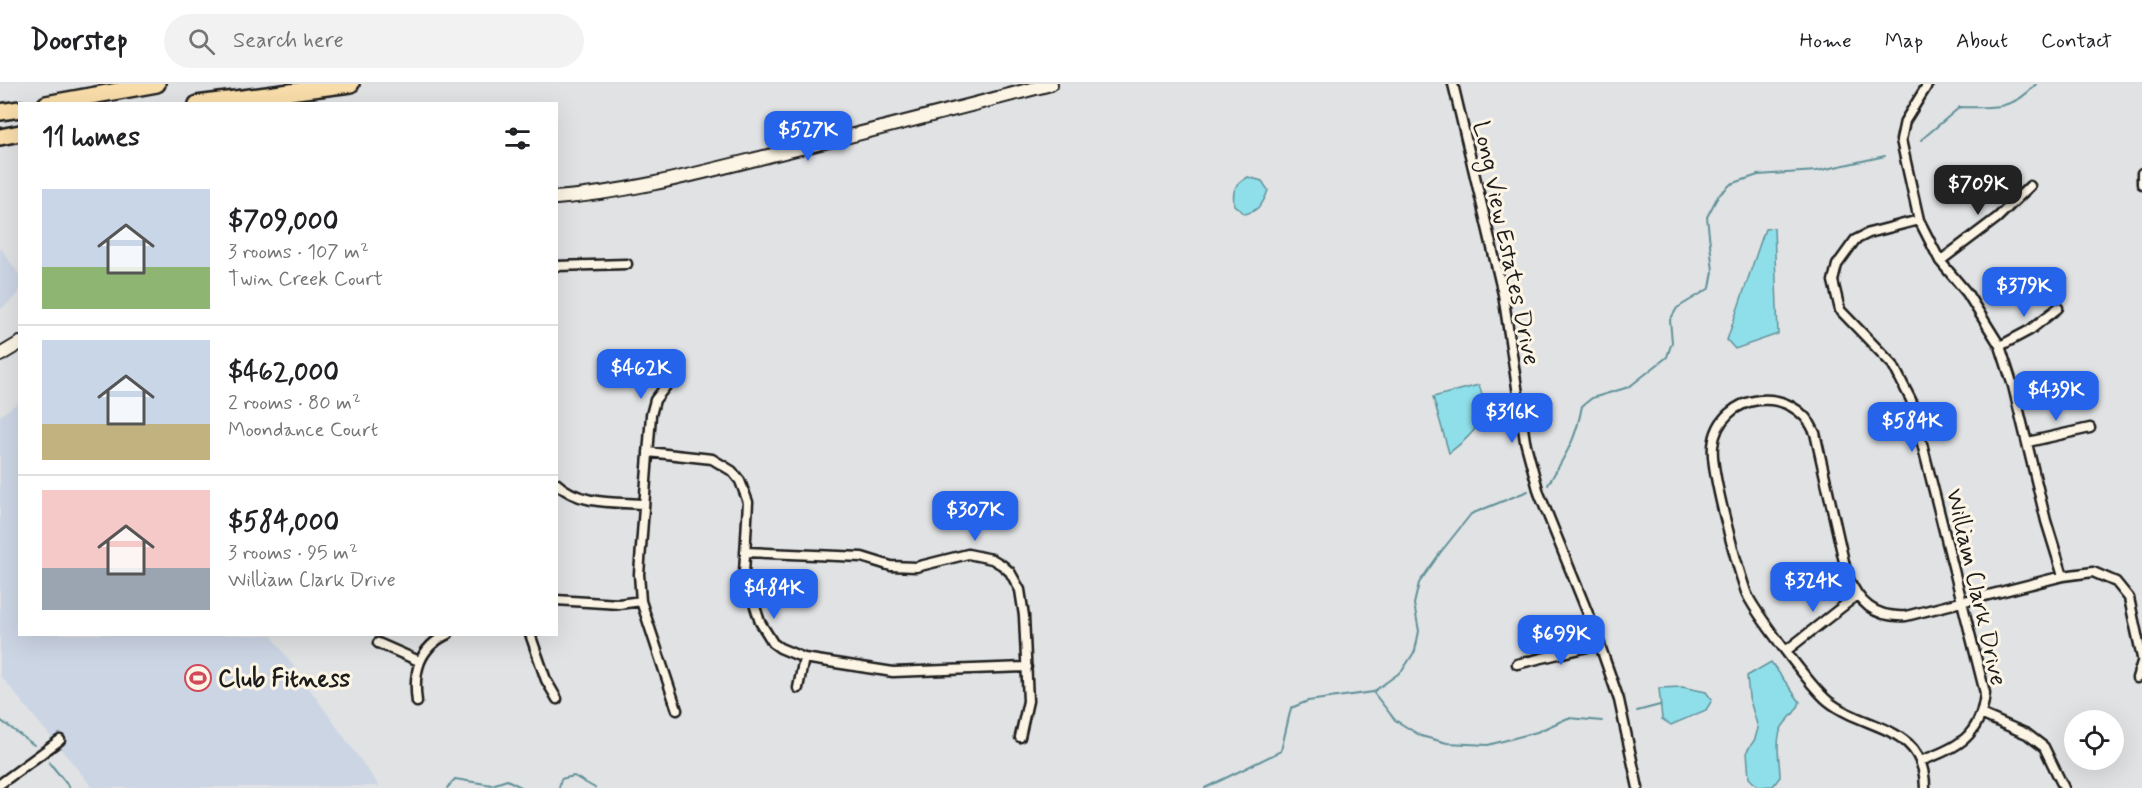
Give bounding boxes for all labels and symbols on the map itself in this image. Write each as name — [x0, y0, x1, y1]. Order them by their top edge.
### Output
pin: $527K — [766, 111, 850, 162]
street label: Long View Estates Drive — [1463, 118, 1547, 369]
pin: $709K — [1936, 165, 2020, 216]
pin: $379K — [1982, 267, 2066, 318]
pin: $462K — [599, 349, 683, 400]
pin: $439K — [2014, 371, 2098, 422]
pin: $316K — [1470, 393, 1554, 444]
pin: $584K — [1870, 402, 1954, 453]
street label: William Clark Drive — [1938, 486, 2013, 689]
pin: $307K — [933, 491, 1017, 542]
pin: $324K — [1771, 562, 1855, 613]
pin: $484K — [732, 569, 816, 620]
pin: $699K — [1519, 615, 1603, 666]
sports icon: Club Fitness — [183, 663, 213, 693]
place label: Club Fitness — [218, 664, 350, 695]

